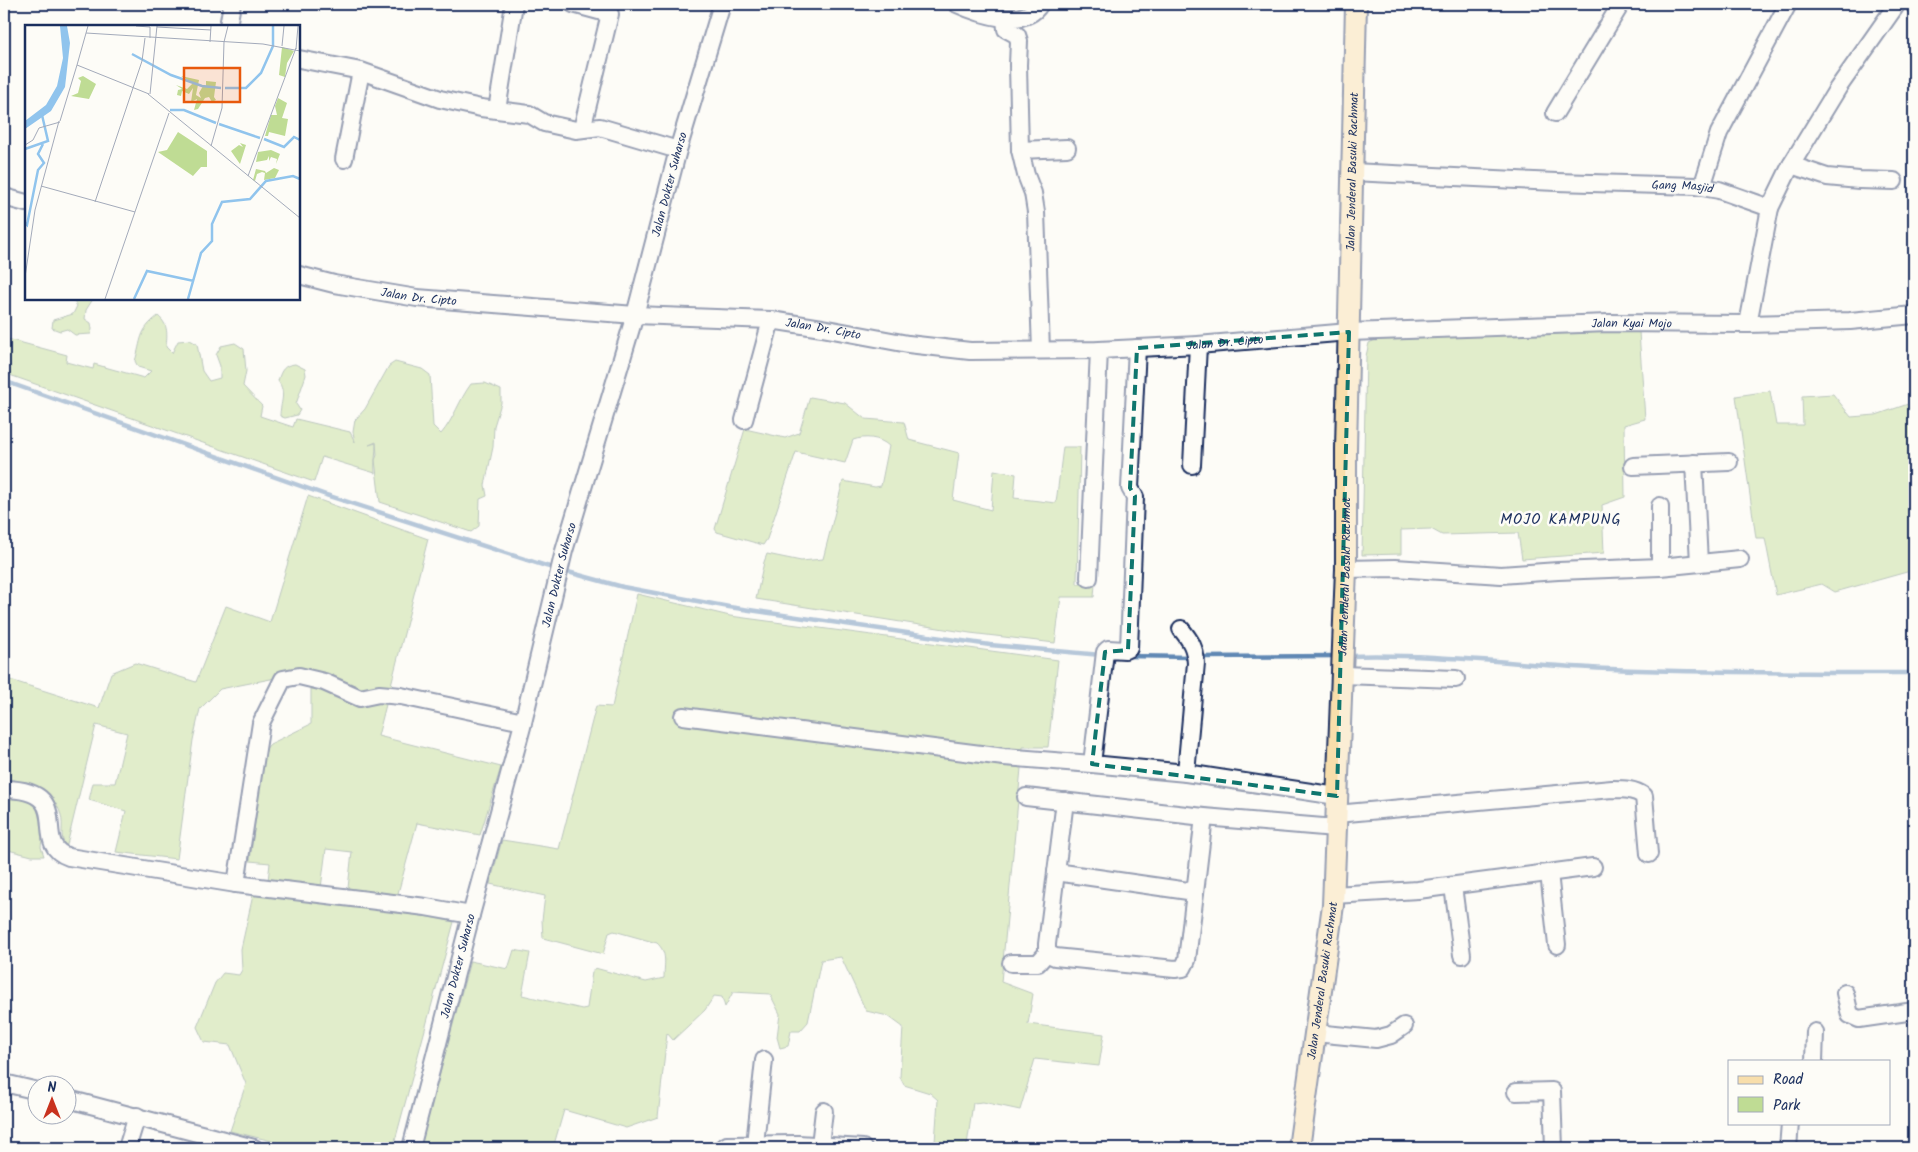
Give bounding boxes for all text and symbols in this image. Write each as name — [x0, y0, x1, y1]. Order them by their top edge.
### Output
inset map — [25, 25, 300, 300]
street label: Jalan Jenderal Basuki Rachmat — [1341, 92, 1364, 251]
street label: Jalan Dokter Suharso — [647, 130, 693, 239]
street label: Gang Masjid — [1651, 176, 1716, 199]
street label: Jalan Dr. Cipto — [379, 283, 457, 311]
street label: Jalan Dr. Cipto — [784, 313, 862, 345]
street label: Jalan Kyai Mojo — [1591, 314, 1672, 334]
street label: Jalan Dr. Cipto — [1187, 330, 1264, 356]
street label: Jalan Jenderal Basuki Rachmat — [1334, 497, 1356, 657]
district label: MOJO KAMPUNG — [1500, 508, 1622, 532]
street label: Jalan Dokter Suharso — [537, 520, 582, 629]
street label: Jalan Jenderal Basuki Rachmat — [1302, 901, 1343, 1061]
street label: Jalan Dokter Suharso — [436, 912, 481, 1021]
legend — [1728, 1060, 1890, 1124]
text: Road — [1773, 1068, 1804, 1092]
north arrow — [28, 1074, 78, 1124]
text: N — [48, 1077, 57, 1099]
text: Park — [1773, 1094, 1801, 1118]

